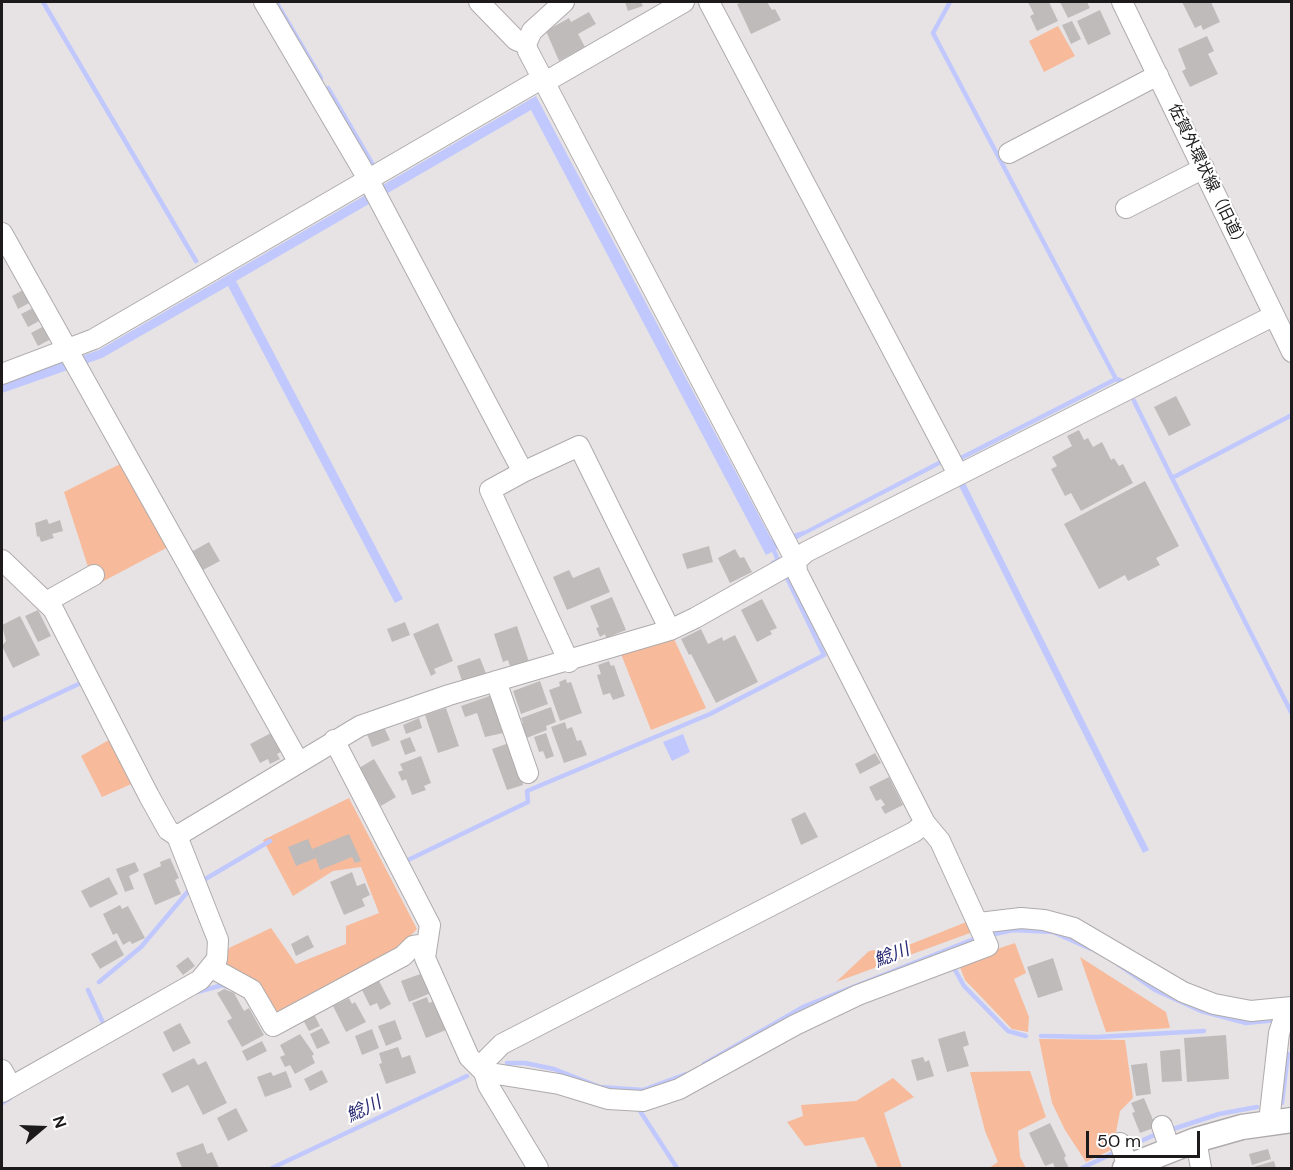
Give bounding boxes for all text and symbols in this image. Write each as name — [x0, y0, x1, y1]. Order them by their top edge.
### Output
street label: 佐賀外環状線（旧道） — [1163, 101, 1251, 253]
water label: 鯰川 — [871, 939, 913, 973]
water label: 鯰川 — [343, 1093, 385, 1127]
north arrow — [12, 1098, 72, 1158]
text: N — [48, 1113, 71, 1131]
scale bar — [1089, 1119, 1203, 1157]
text: 50 m — [1097, 1129, 1141, 1153]

